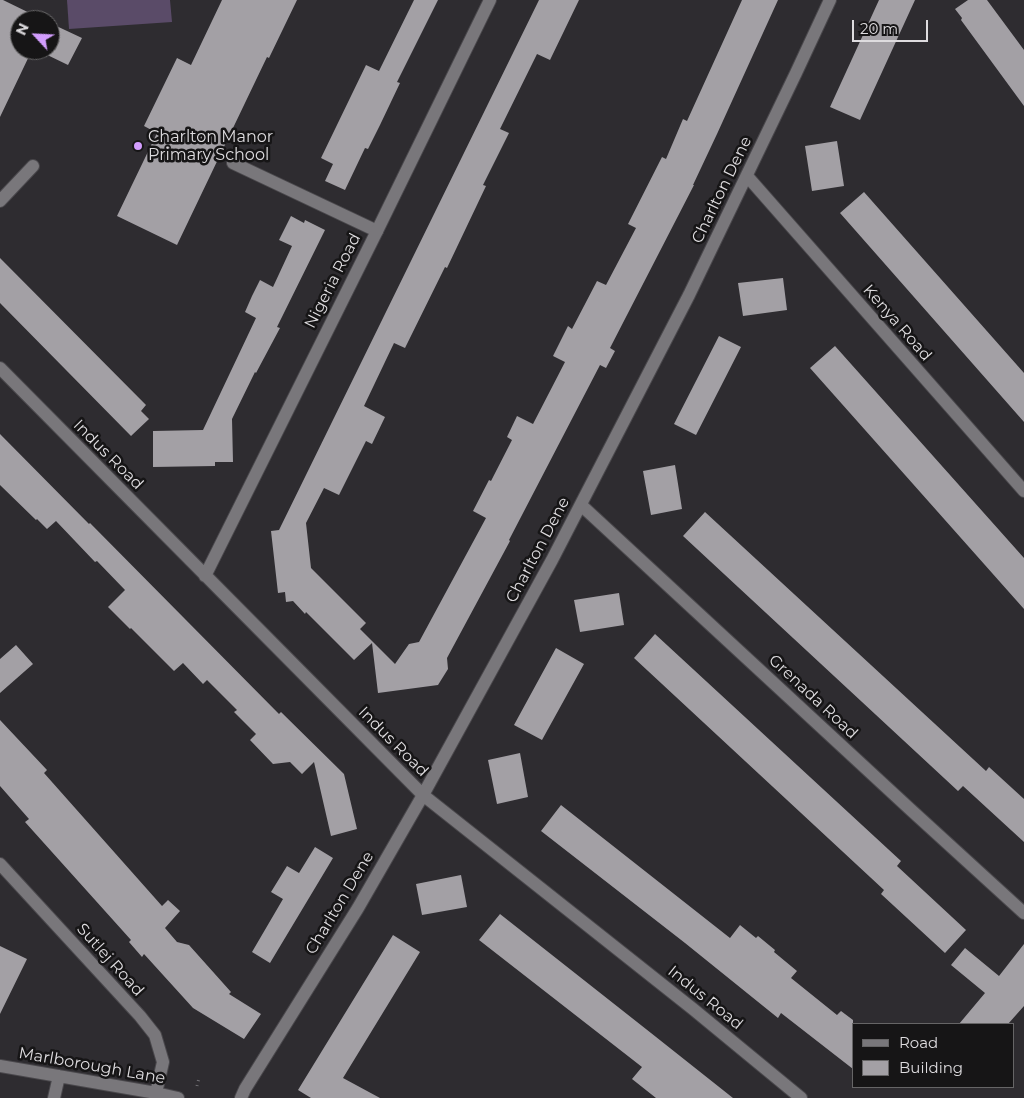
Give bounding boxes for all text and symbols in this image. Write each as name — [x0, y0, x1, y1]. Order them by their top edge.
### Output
north arrow — [10, 10, 60, 60]
scale bar — [854, 10, 930, 42]
text: 20 m — [860, 19, 898, 38]
text: N — [12, 20, 33, 38]
place label: Charlton Manor Primary School — [148, 127, 273, 165]
street label: Charlton Dene — [688, 133, 756, 247]
marker: Charlton Manor Primary School — [132, 140, 144, 152]
street label: Nigeria Road — [301, 230, 365, 332]
street label: Kenya Road — [859, 281, 935, 365]
street label: Indus Road — [69, 416, 147, 494]
street label: Charlton Dene — [502, 494, 574, 606]
street label: Grenada Road — [764, 651, 862, 743]
street label: Indus Road — [354, 703, 432, 781]
street label: Charlton Dene — [302, 848, 378, 958]
street label: Sutlej Road — [72, 920, 148, 1000]
street label: Indus Road — [664, 962, 746, 1034]
legend — [852, 1023, 1014, 1088]
text: Road — [899, 1033, 938, 1052]
street label: Marlborough Lane — [17, 1044, 167, 1088]
text: Building — [899, 1058, 963, 1077]

